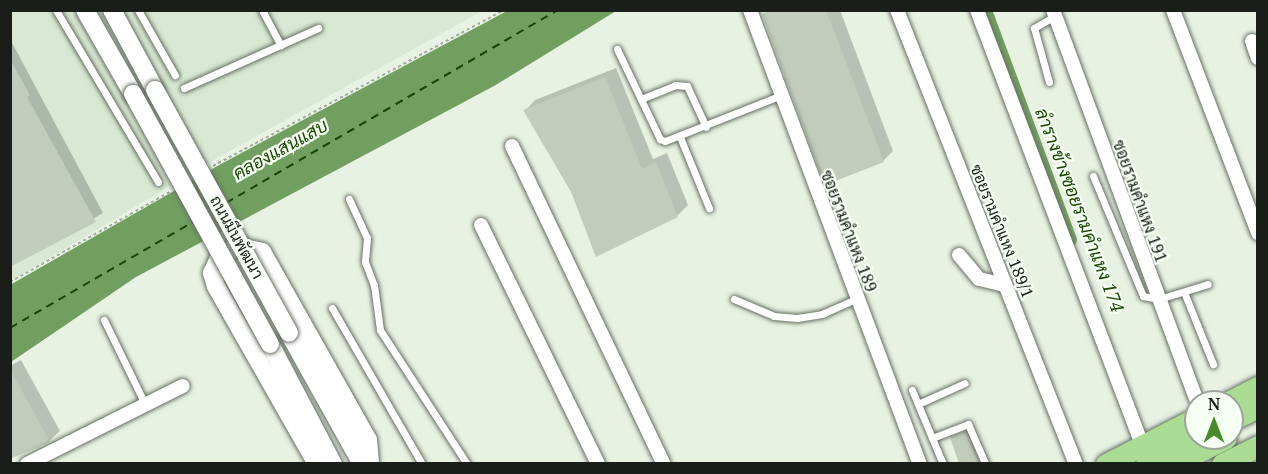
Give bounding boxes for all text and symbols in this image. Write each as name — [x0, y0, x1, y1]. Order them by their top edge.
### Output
water label: ลำรางข้างซอยรามคำแหง 174 — [1031, 105, 1129, 315]
water label: คลองแสนแสบ — [229, 114, 331, 184]
street label: ซอยรามคำแหง 191 — [1109, 137, 1171, 265]
street label: ซอยรามคำแหง 189/1 — [966, 161, 1038, 301]
street label: ซอยรามคำแหง 189 — [817, 167, 881, 295]
street label: ถนนมีนพัฒนา — [206, 192, 268, 282]
north arrow — [1184, 390, 1244, 450]
text: N — [1208, 393, 1220, 415]

